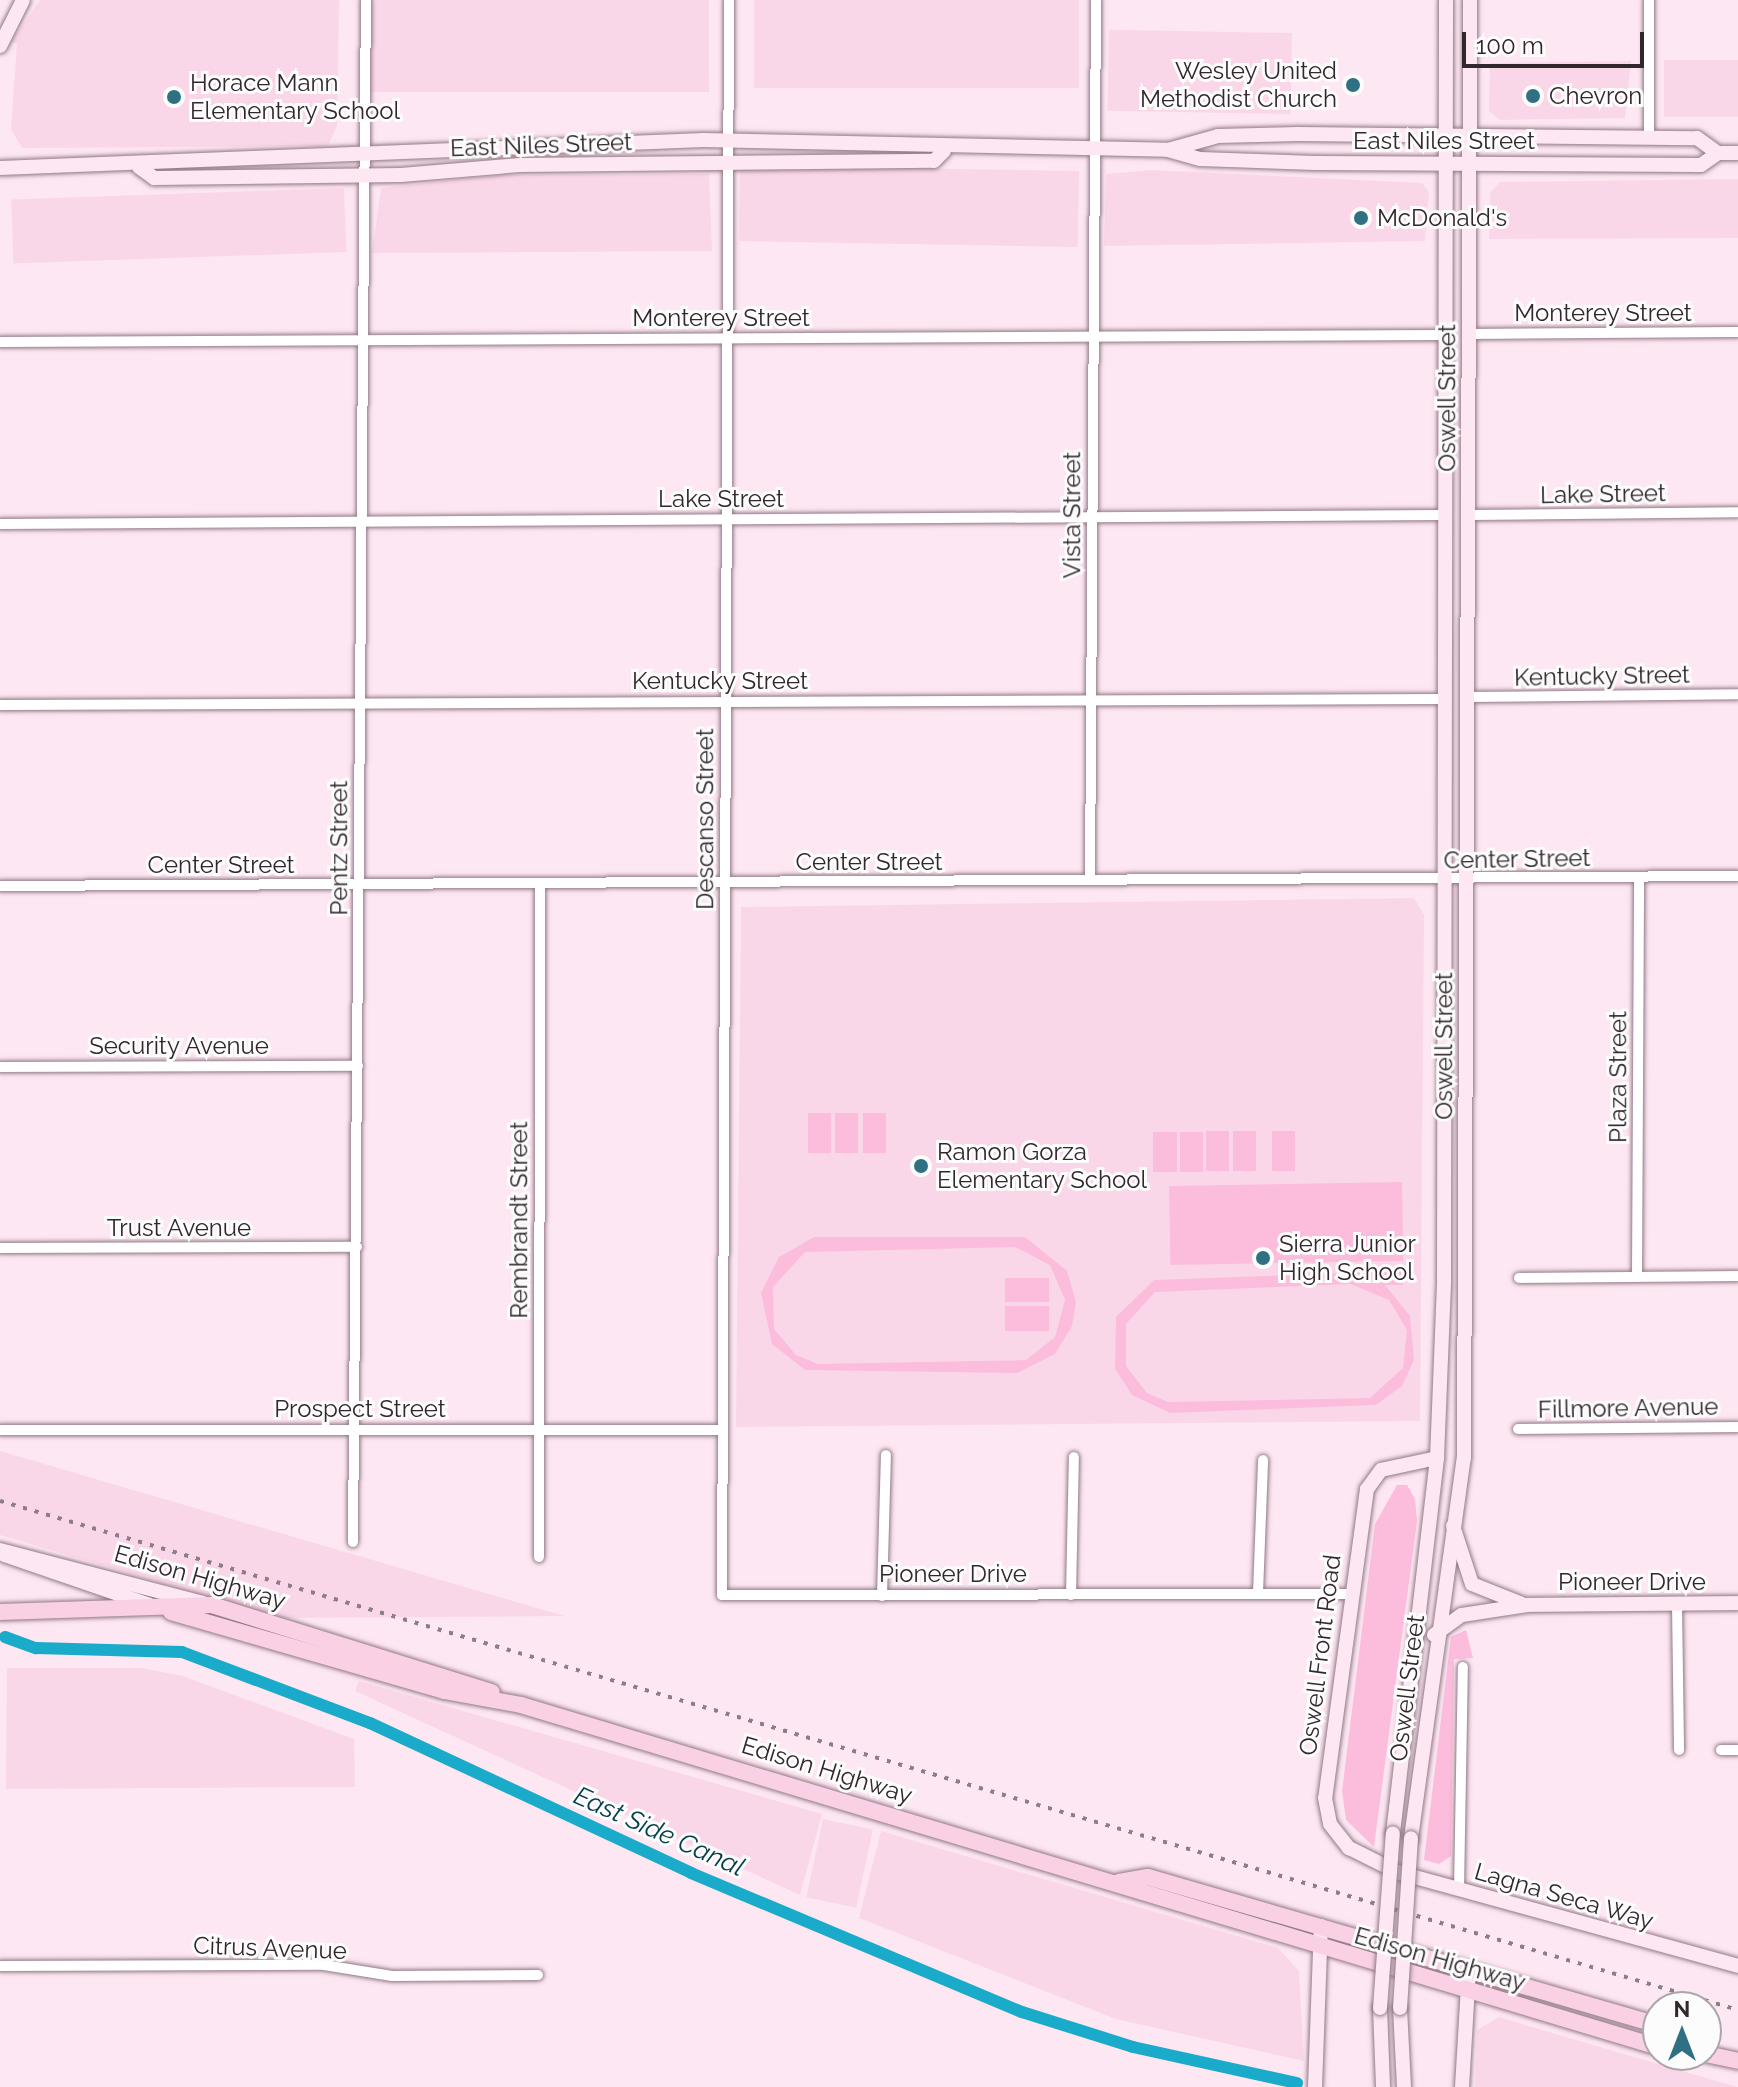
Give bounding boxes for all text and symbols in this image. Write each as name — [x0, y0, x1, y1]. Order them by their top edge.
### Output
scale bar — [1466, 16, 1648, 66]
text: 100 m — [1476, 31, 1544, 60]
place label: Wesley United Methodist Church — [1140, 57, 1337, 113]
place label: Horace Mann Elementary School — [190, 69, 401, 125]
marker: Wesley United Methodist Church — [1344, 76, 1362, 94]
place label: Chevron — [1549, 82, 1642, 110]
marker: Chevron — [1524, 87, 1542, 105]
marker: Horace Mann Elementary School — [165, 88, 183, 106]
street label: East Niles Street — [450, 127, 632, 163]
street label: East Niles Street — [1353, 127, 1535, 155]
place label: McDonald's — [1377, 204, 1507, 232]
marker: McDonald's — [1352, 209, 1370, 227]
street label: Monterey Street — [1514, 299, 1692, 327]
street label: Monterey Street — [632, 304, 810, 332]
street label: Oswell Street — [1433, 324, 1461, 472]
street label: Vista Street — [1058, 452, 1086, 578]
street label: Lake Street — [1540, 479, 1666, 509]
street label: Lake Street — [658, 485, 784, 513]
street label: Kentucky Street — [1514, 660, 1690, 692]
street label: Kentucky Street — [632, 667, 808, 695]
street label: Descanso Street — [691, 728, 719, 910]
street label: Pentz Street — [325, 780, 353, 916]
street label: Center Street — [1443, 843, 1591, 875]
street label: Center Street — [795, 848, 943, 876]
street label: Center Street — [147, 851, 295, 879]
street label: Oswell Street — [1430, 972, 1458, 1120]
street label: Plaza Street — [1604, 1011, 1632, 1143]
street label: Security Avenue — [88, 1032, 270, 1060]
street label: Rembrandt Street — [505, 1121, 533, 1319]
place label: Ramon Gorza Elementary School — [937, 1138, 1148, 1194]
marker: Ramon Gorza Elementary School — [912, 1157, 930, 1175]
street label: Trust Avenue — [106, 1214, 252, 1242]
place label: Sierra Junior High School — [1279, 1230, 1416, 1286]
marker: Sierra Junior High School — [1254, 1249, 1272, 1267]
street label: Fillmore Avenue — [1537, 1392, 1719, 1424]
street label: Prospect Street — [274, 1395, 446, 1423]
street label: Edison Highway — [111, 1539, 289, 1615]
street label: Oswell Front Road — [1293, 1553, 1347, 1757]
street label: Pioneer Drive — [879, 1560, 1027, 1588]
street label: Pioneer Drive — [1558, 1568, 1706, 1596]
street label: Oswell Street — [1384, 1613, 1430, 1763]
street label: Edison Highway — [738, 1730, 916, 1810]
water label: East Side Canal — [569, 1780, 749, 1884]
street label: Lagna Seca Way — [1471, 1857, 1657, 1935]
street label: Edison Highway — [1351, 1921, 1529, 1997]
street label: Citrus Avenue — [192, 1931, 348, 1965]
north arrow — [1642, 1991, 1722, 2071]
text: N — [1674, 1996, 1690, 2022]

